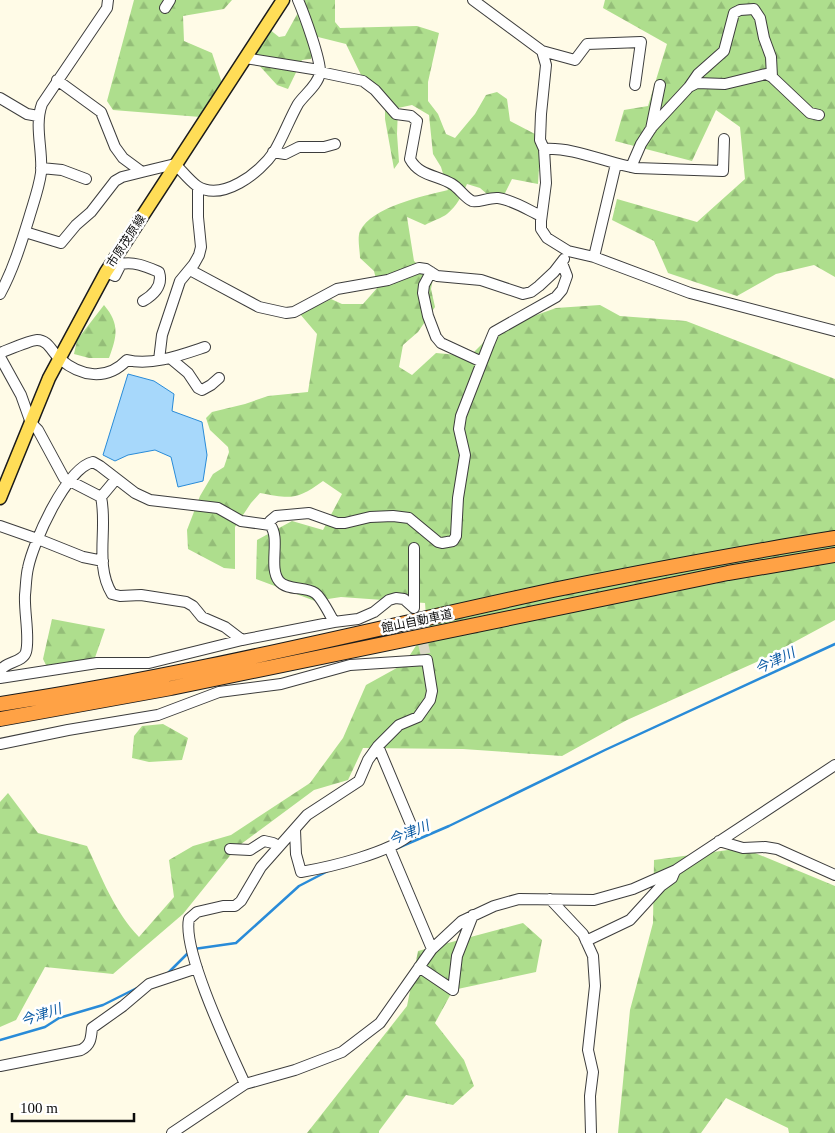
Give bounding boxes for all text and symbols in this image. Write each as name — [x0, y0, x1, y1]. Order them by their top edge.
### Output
street label: 市原茂原線 — [104, 212, 148, 270]
street label: 館山自動車道 — [380, 607, 454, 635]
water label: 今津川 — [753, 644, 799, 677]
water label: 今津川 — [387, 817, 433, 848]
water label: 今津川 — [19, 1001, 65, 1029]
scale bar — [12, 1090, 135, 1122]
text: 100 m — [20, 1100, 58, 1116]

